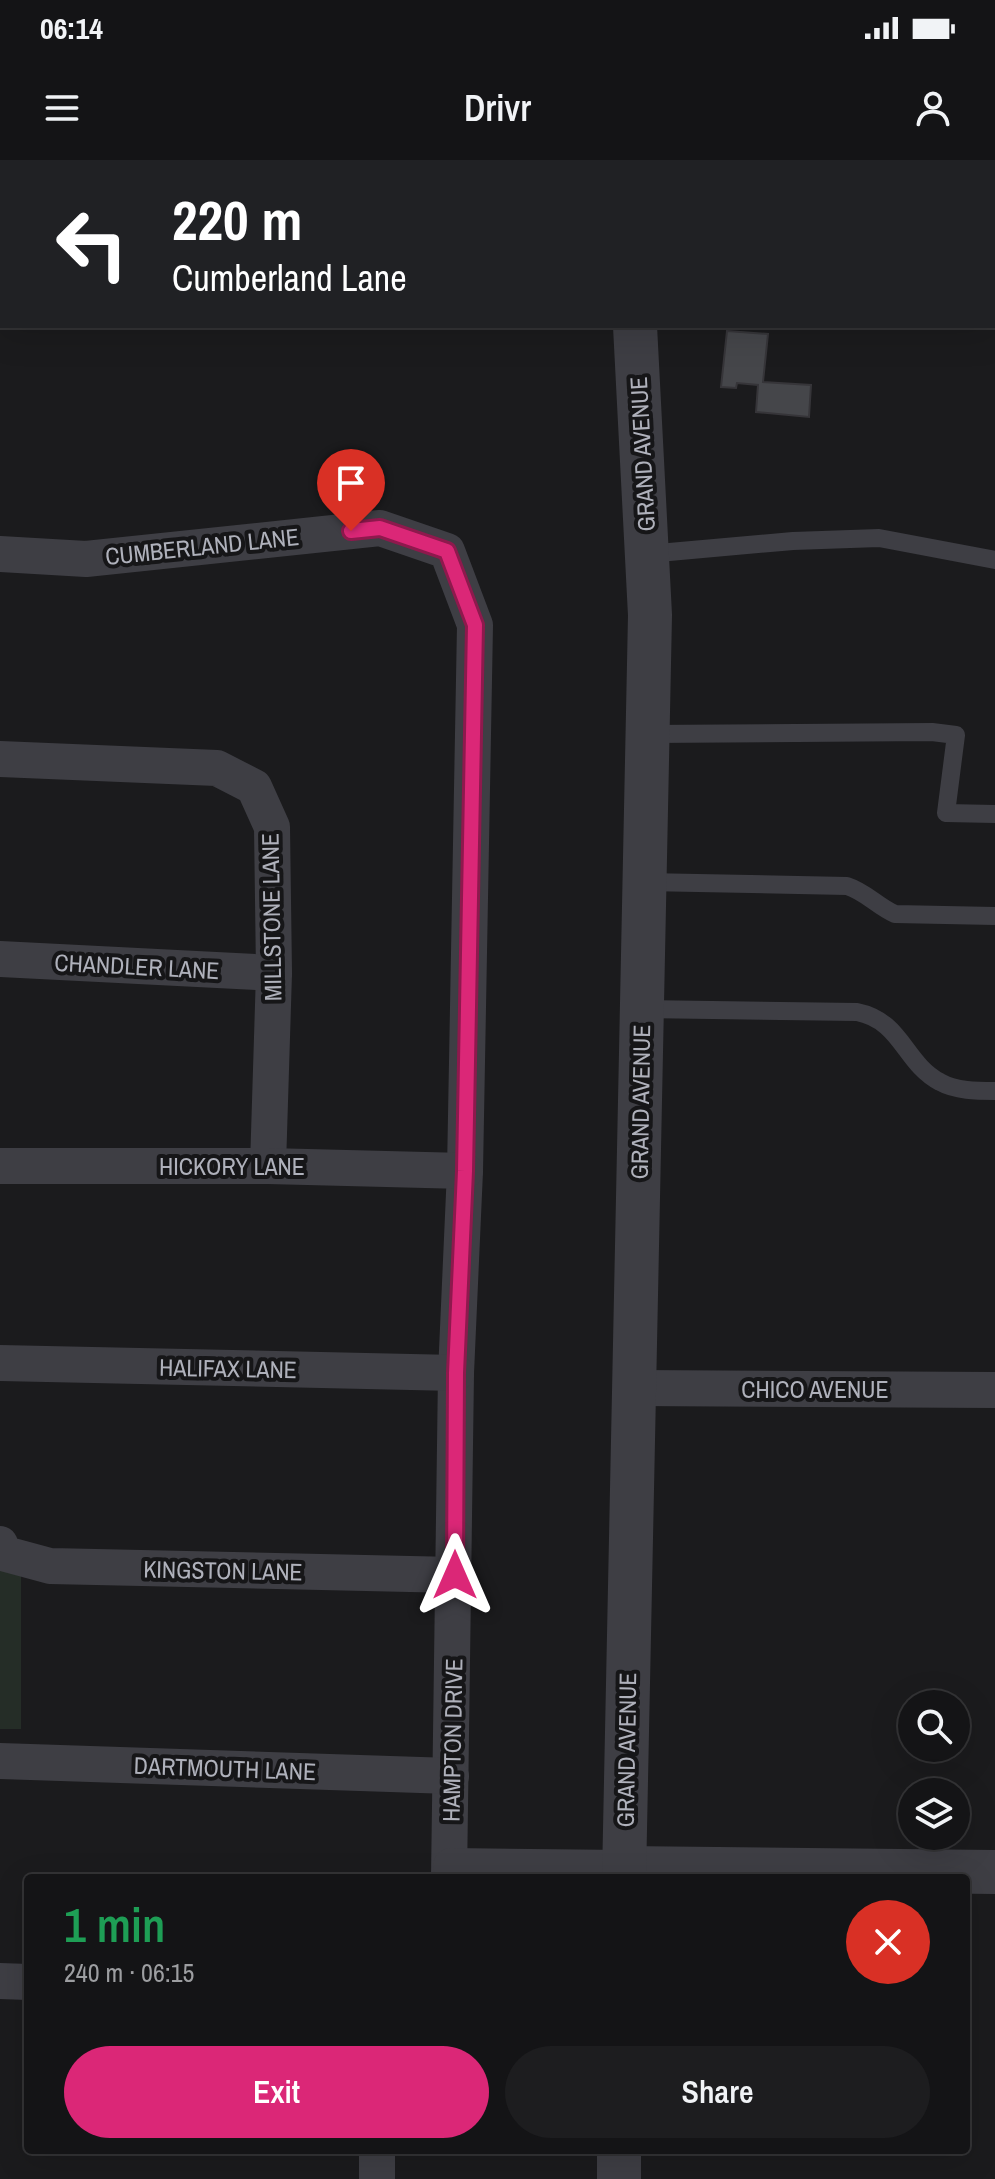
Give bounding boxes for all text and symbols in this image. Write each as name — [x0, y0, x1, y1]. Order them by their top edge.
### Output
text: 06:14 — [40, 8, 103, 48]
text: Drivr — [464, 84, 531, 132]
icon: menu — [40, 86, 84, 130]
icon: person — [911, 86, 955, 130]
text: 220 m — [172, 182, 302, 257]
icon: left — [40, 192, 144, 296]
text: Cumberland Lane — [172, 254, 407, 302]
street label: GRAND AVENUE — [622, 376, 662, 532]
pin — [317, 449, 385, 531]
icon: arrive — [329, 461, 373, 505]
street label: CUMBERLAND LANE — [104, 520, 300, 572]
street label: MILLSTONE LANE — [254, 833, 288, 1001]
street label: CHANDLER LANE — [54, 946, 220, 986]
street label: GRAND AVENUE — [623, 1024, 657, 1180]
street label: HICKORY LANE — [159, 1150, 305, 1182]
street label: HALIFAX LANE — [159, 1351, 297, 1385]
street label: CHICO AVENUE — [741, 1373, 889, 1405]
position arrow — [413, 1533, 497, 1617]
street label: KINGSTON LANE — [143, 1553, 303, 1587]
street label: HAMPTON DRIVE — [435, 1658, 469, 1822]
street label: GRAND AVENUE — [609, 1672, 643, 1828]
map controls — [898, 1690, 970, 1850]
button: search — [898, 1690, 970, 1762]
street label: DARTMOUTH LANE — [133, 1749, 317, 1787]
button: layers — [898, 1778, 970, 1850]
text: 1 min — [64, 1892, 165, 1957]
button: close — [846, 1900, 930, 1984]
text: 240 m · 06:15 — [64, 1955, 194, 1990]
button: Exit — [64, 2046, 489, 2138]
button: Share — [505, 2046, 930, 2138]

